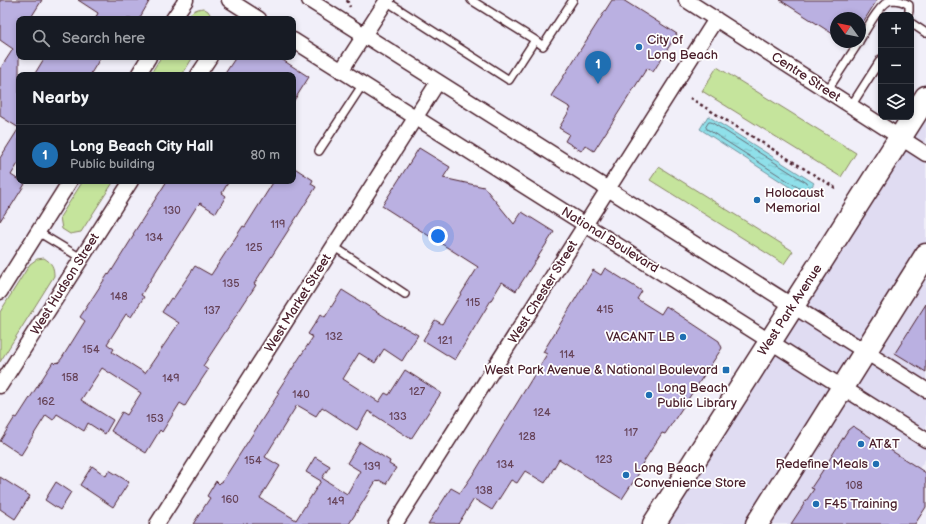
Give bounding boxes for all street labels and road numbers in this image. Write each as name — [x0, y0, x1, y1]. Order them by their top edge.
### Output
street label: Centre Street — [768, 49, 844, 105]
street label: National Boulevard — [558, 204, 662, 276]
street label: West Hudson Street — [27, 230, 103, 338]
street label: West Chester Street — [505, 238, 581, 346]
street label: West Market Street — [261, 251, 335, 355]
street label: West Park Avenue — [754, 261, 826, 359]

